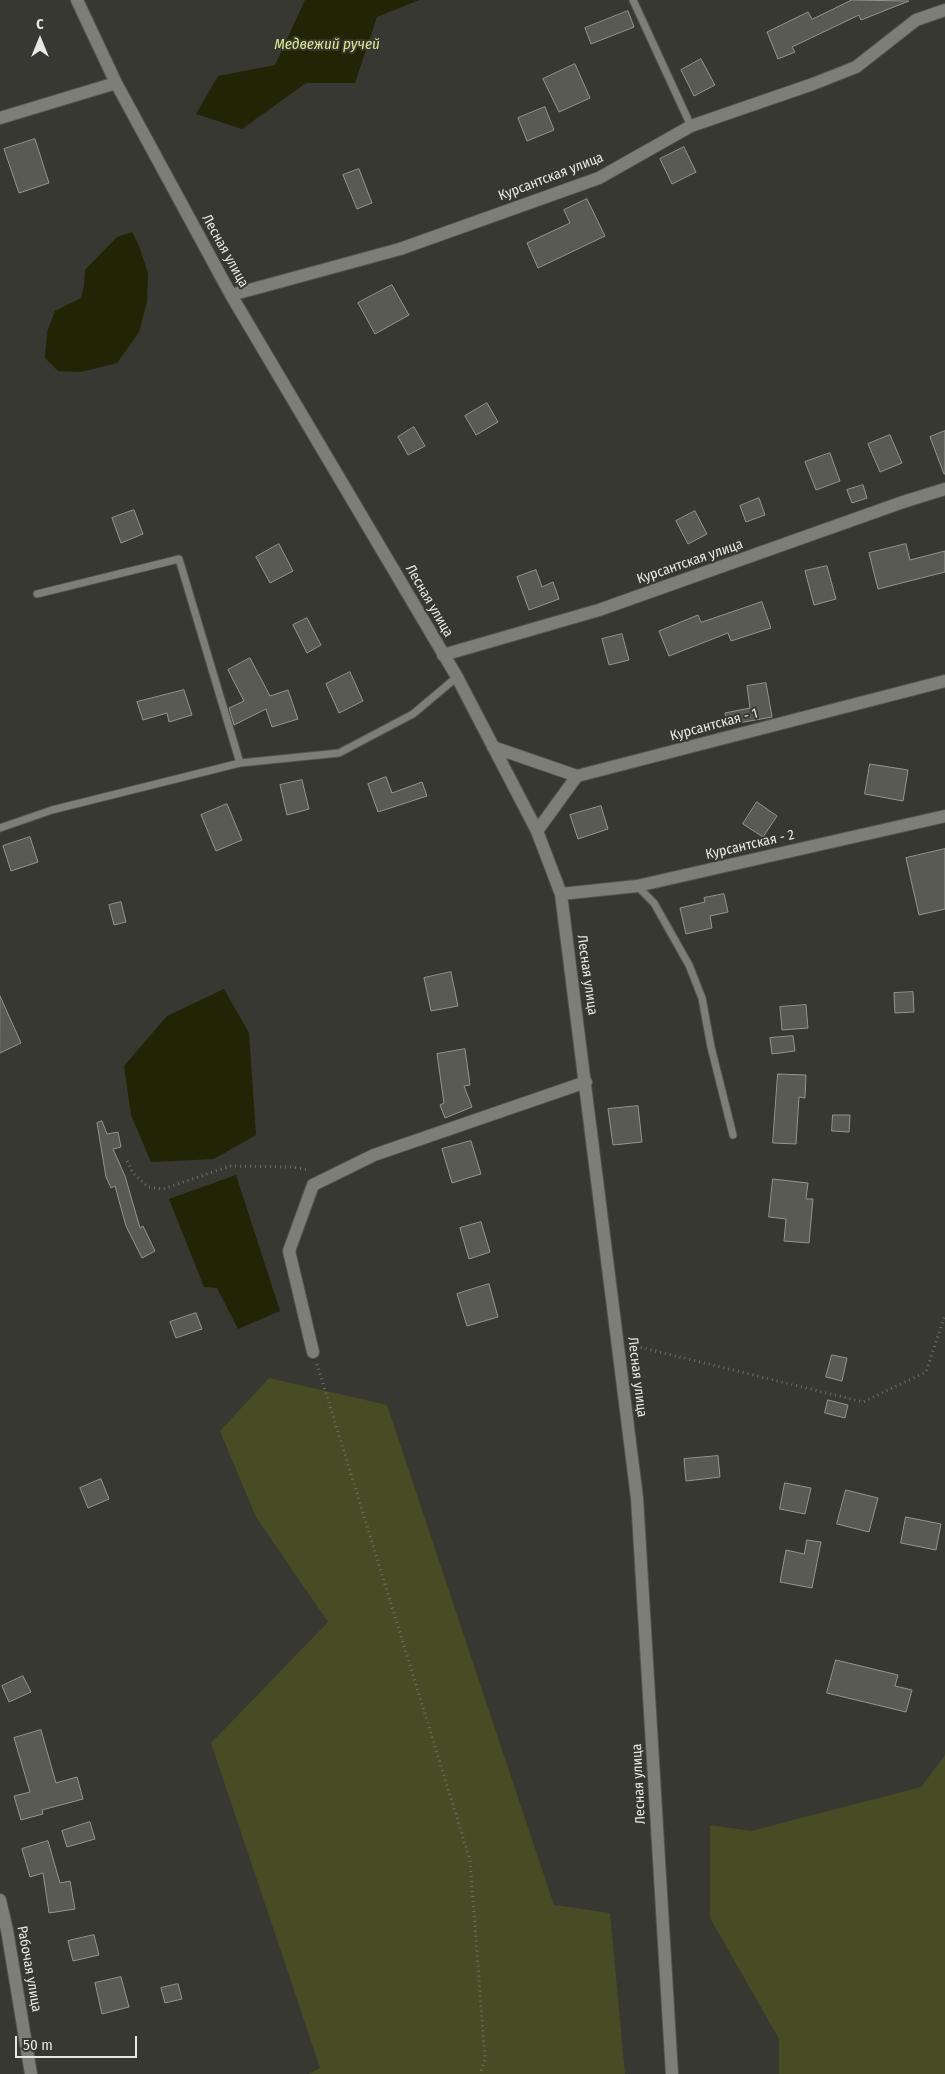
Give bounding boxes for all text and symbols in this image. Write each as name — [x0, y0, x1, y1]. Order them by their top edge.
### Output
north arrow — [15, 15, 65, 65]
text: С — [36, 16, 44, 33]
water label: Медвежий ручей — [274, 36, 380, 54]
street label: Курсантская улица — [496, 149, 606, 205]
street label: Лесная улица — [198, 212, 252, 290]
street label: Курсантская улица — [635, 536, 745, 588]
street label: Лесная улица — [402, 562, 456, 640]
street label: Курсантская - 1 — [668, 705, 760, 745]
street label: Курсантская - 2 — [704, 827, 796, 863]
street label: Лесная улица — [573, 934, 601, 1016]
street label: Лесная улица — [624, 1336, 650, 1418]
street label: Лесная улица — [628, 1743, 650, 1825]
street label: Рабочая улица — [13, 1925, 45, 2013]
scale bar — [18, 2026, 140, 2058]
text: 50 m — [23, 2036, 53, 2054]

